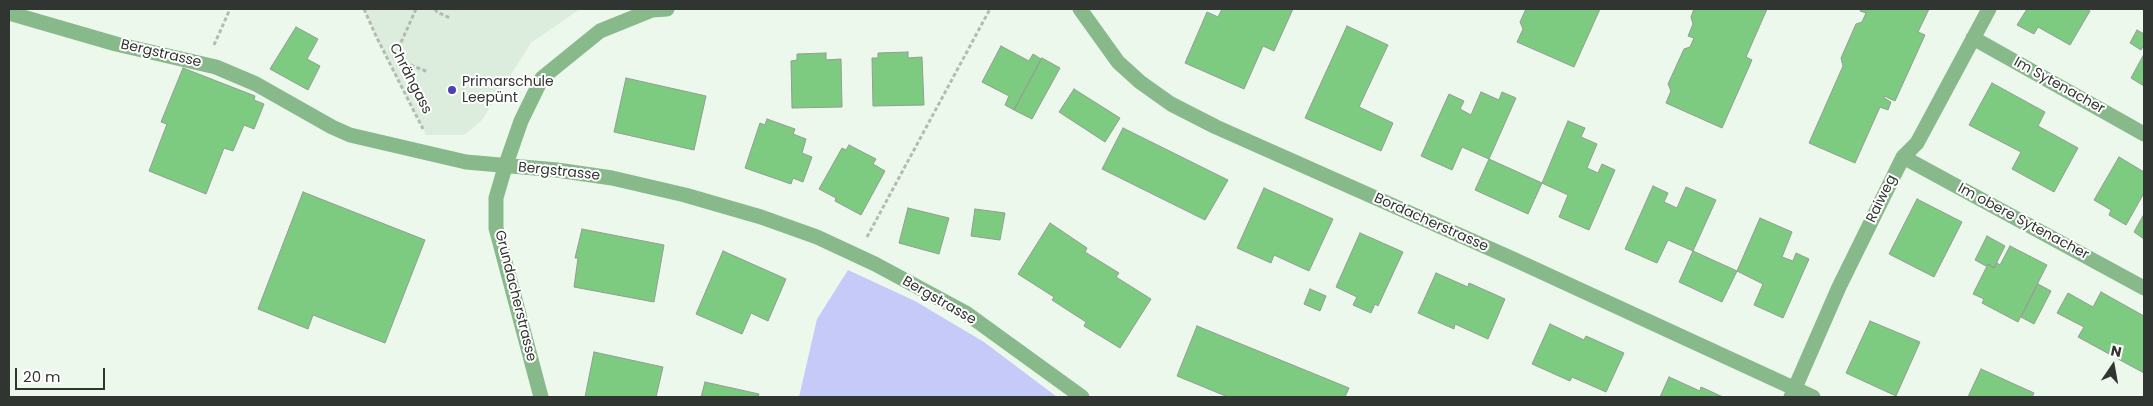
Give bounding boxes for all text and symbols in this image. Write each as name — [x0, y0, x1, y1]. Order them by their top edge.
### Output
street label: Bergstrasse — [119, 37, 203, 71]
street label: Chrähgass — [385, 41, 435, 117]
street label: Im Sytenacher — [2011, 54, 2107, 118]
place label: Primarschule Leepünt — [462, 74, 554, 106]
marker: Primarschule Leepünt — [446, 84, 458, 96]
street label: Bergstrasse — [517, 159, 601, 185]
street label: Raiweg — [1863, 172, 1901, 226]
street label: Im obere Sytenacher — [1955, 180, 2091, 264]
street label: Bordacherstrasse — [1371, 190, 1491, 256]
street label: Grundacherstrasse — [491, 229, 539, 363]
street label: Bergstrasse — [899, 273, 979, 329]
text: N — [2109, 340, 2123, 362]
north arrow — [2088, 341, 2138, 391]
scale bar — [18, 358, 108, 390]
text: 20 m — [23, 366, 61, 387]

